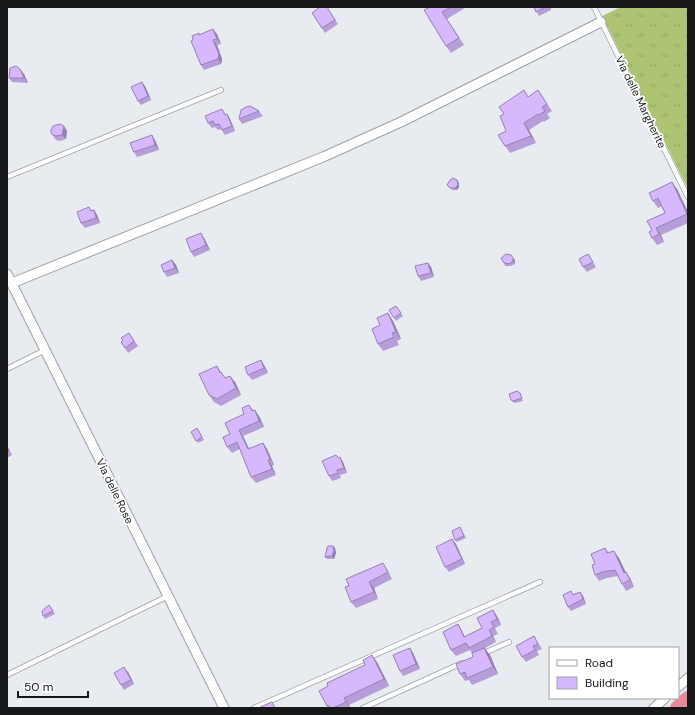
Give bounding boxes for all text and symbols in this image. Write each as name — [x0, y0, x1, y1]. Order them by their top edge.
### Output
street label: Via delle Margherite — [613, 53, 669, 151]
street label: Via delle Rose — [93, 456, 137, 526]
legend — [549, 647, 679, 699]
text: Road — [585, 655, 613, 671]
scale bar — [18, 673, 88, 699]
text: Building — [585, 675, 629, 691]
text: 50 m — [24, 679, 53, 695]

